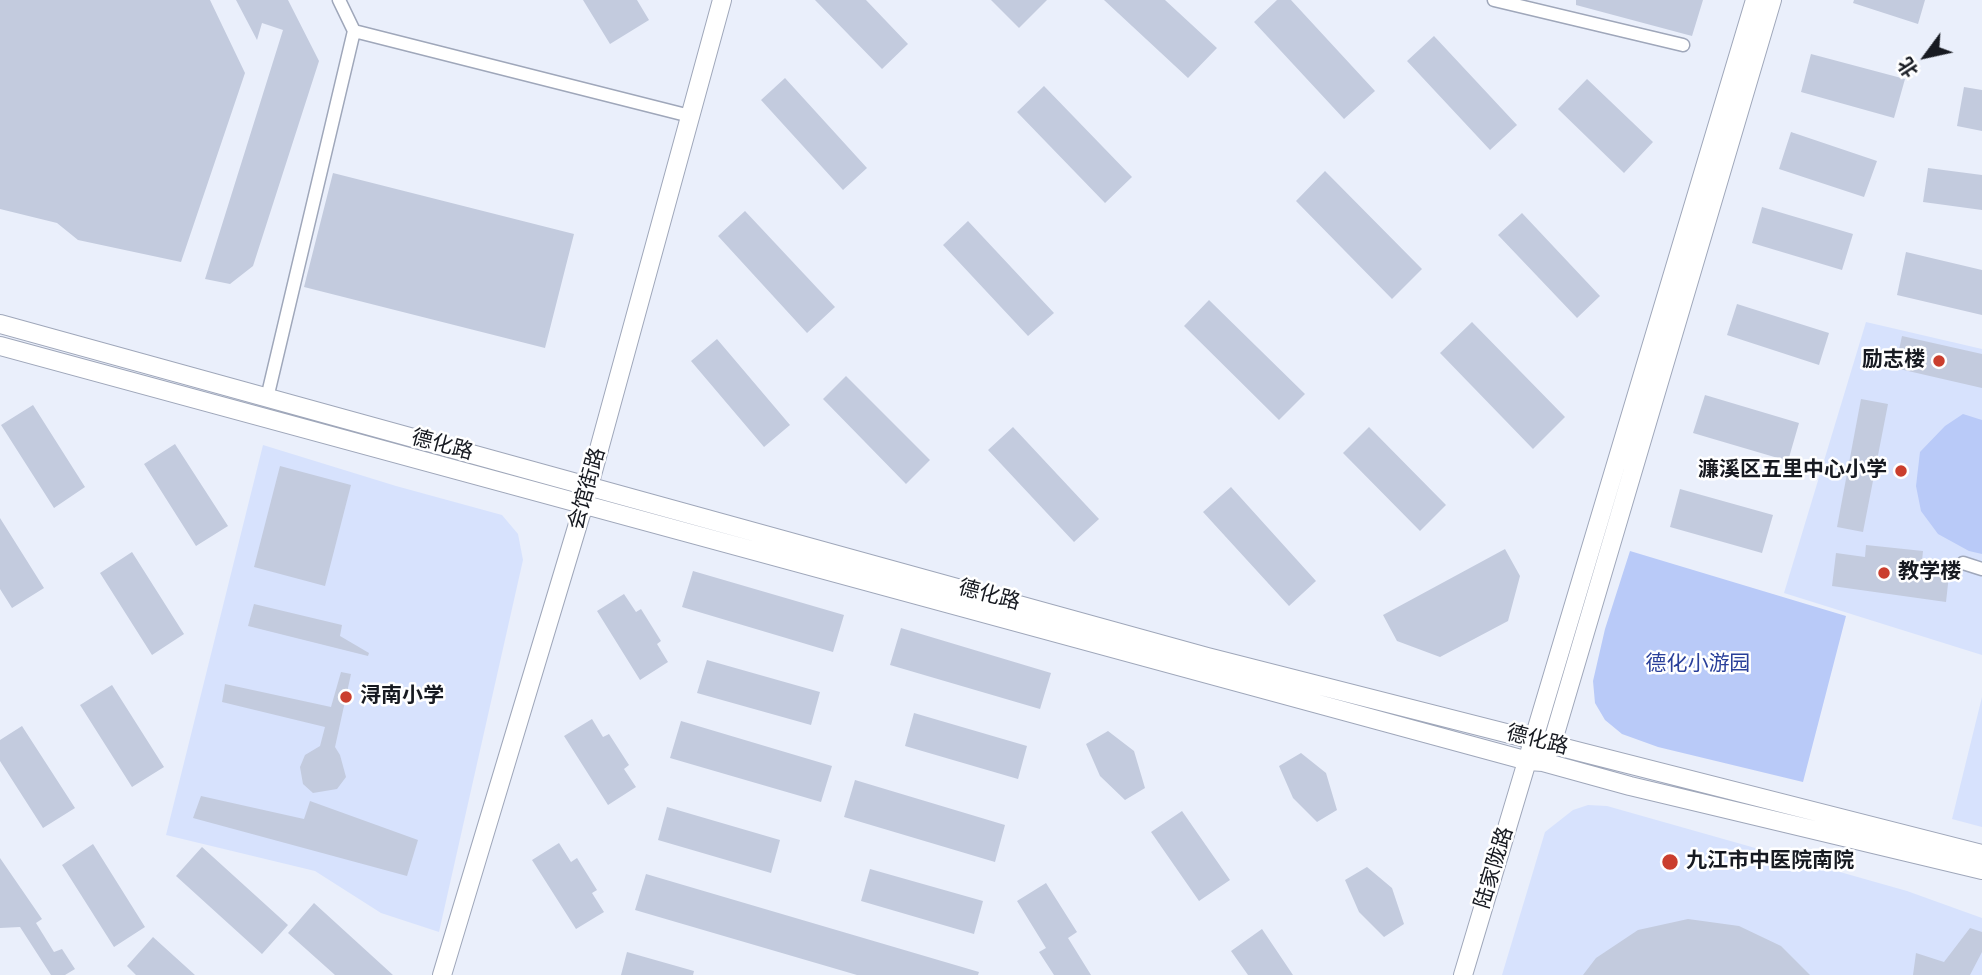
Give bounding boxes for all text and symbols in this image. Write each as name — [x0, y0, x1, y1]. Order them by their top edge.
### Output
north arrow — [1891, 21, 1961, 91]
text: 北 — [1891, 52, 1924, 83]
place label: 励志楼 — [1862, 348, 1925, 374]
marker: 励志楼 — [1931, 353, 1947, 369]
street label: 德化路 — [408, 426, 476, 466]
street label: 会馆街路 — [564, 445, 612, 533]
place label: 濂溪区五里中心小学 — [1698, 458, 1887, 484]
marker: 濂溪区五里中心小学 — [1893, 463, 1909, 479]
place label: 教学楼 — [1898, 560, 1961, 586]
marker: 教学楼 — [1876, 565, 1892, 581]
street label: 德化路 — [955, 576, 1023, 616]
park label: 德化小游园 — [1646, 652, 1750, 678]
place label: 浔南小学 — [360, 684, 444, 710]
marker: 浔南小学 — [338, 689, 354, 705]
street label: 德化路 — [1503, 721, 1571, 761]
street label: 陆家陇路 — [1471, 824, 1519, 912]
place label: 九江市中医院南院 — [1686, 849, 1854, 875]
marker: 九江市中医院南院 — [1660, 852, 1680, 872]

